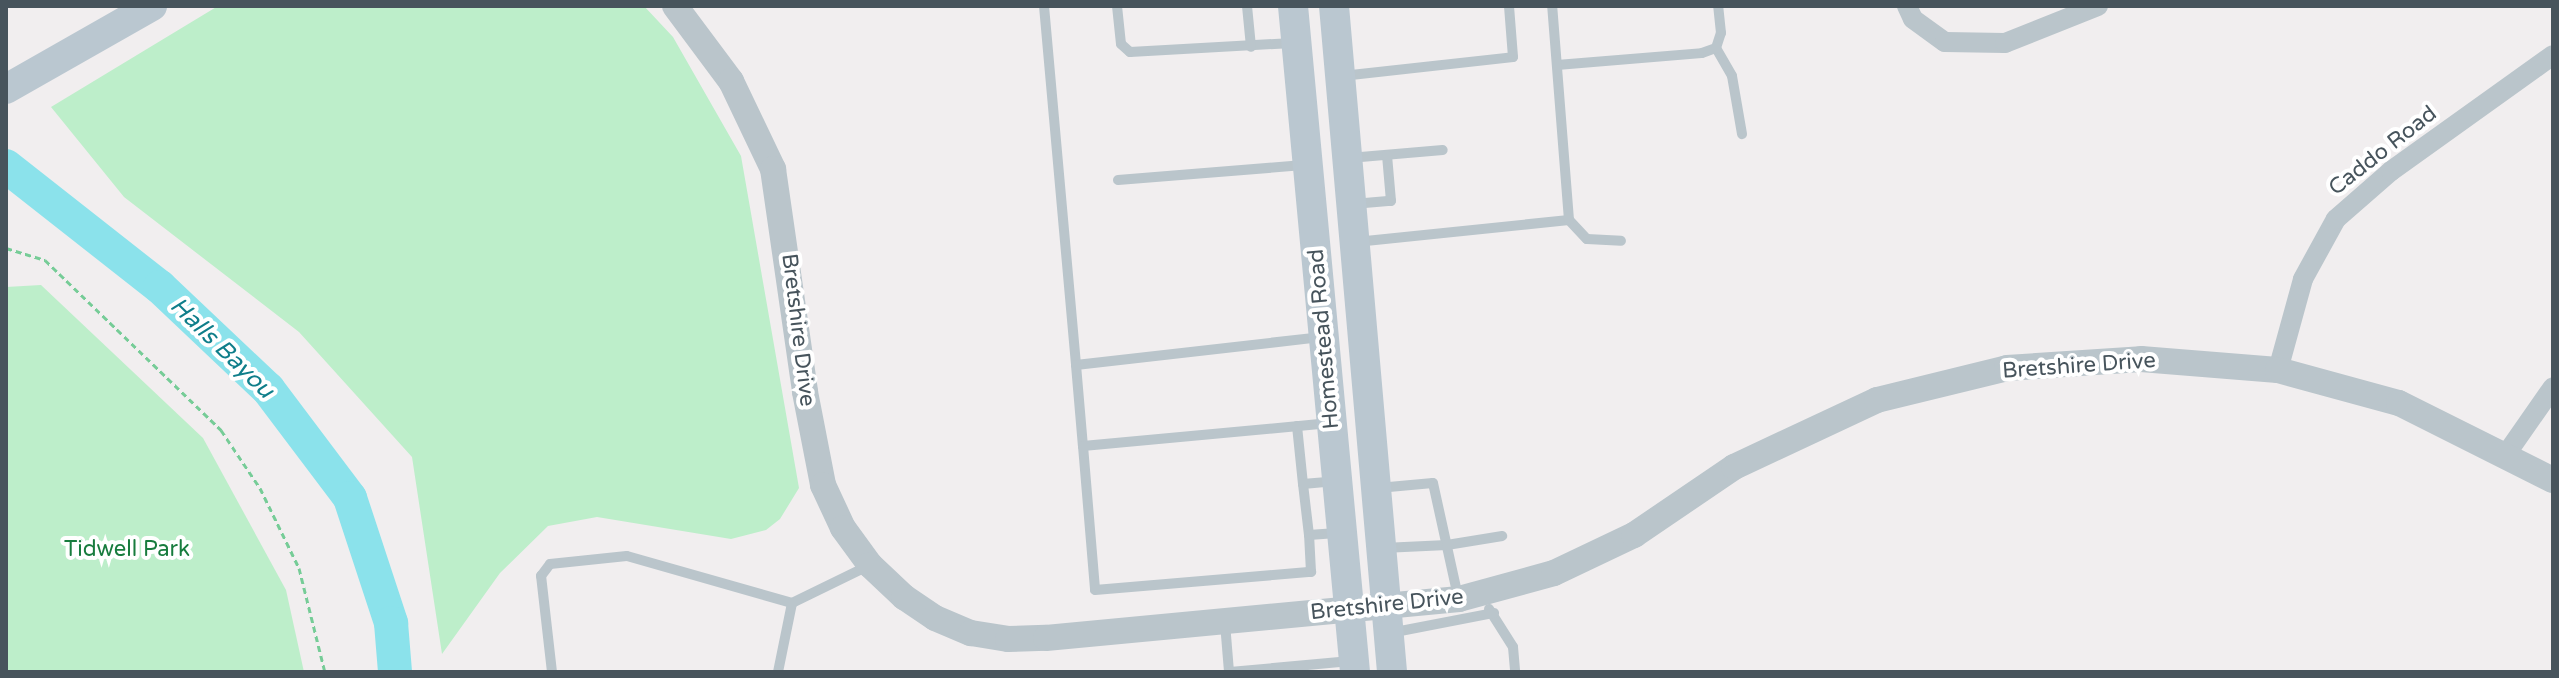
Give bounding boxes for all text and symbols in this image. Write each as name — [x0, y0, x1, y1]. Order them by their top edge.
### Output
street label: Caddo Road — [2324, 101, 2442, 201]
street label: Homestead Road — [1303, 248, 1345, 430]
street label: Bretshire Drive — [776, 252, 820, 408]
water label: Halls Bayou — [164, 291, 280, 405]
street label: Bretshire Drive — [2001, 347, 2157, 385]
park label: Tidwell Park — [64, 537, 190, 563]
street label: Bretshire Drive — [1309, 584, 1465, 626]

